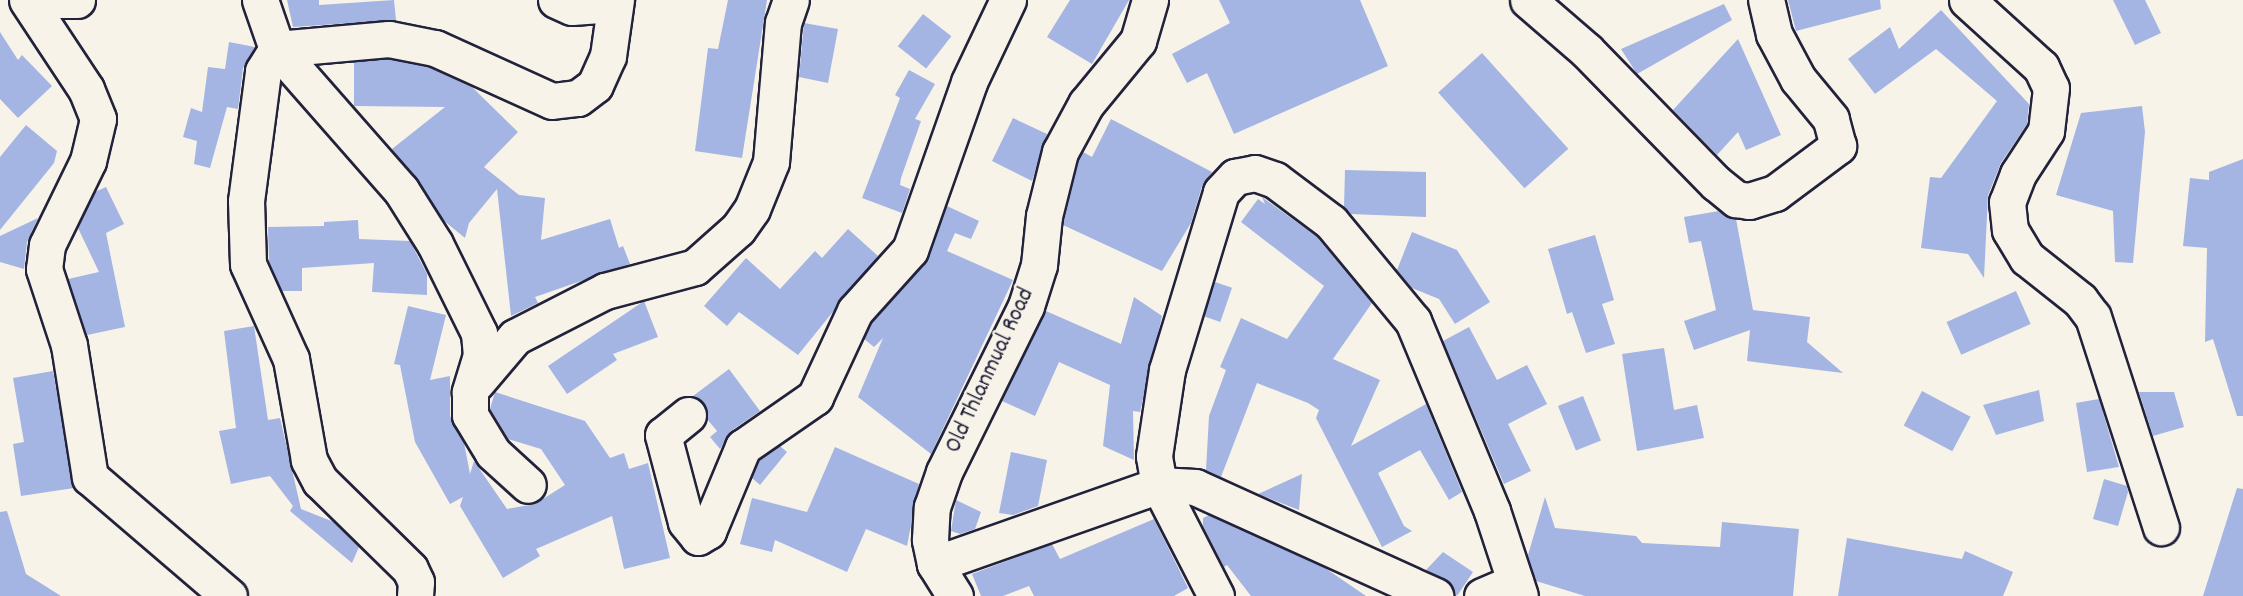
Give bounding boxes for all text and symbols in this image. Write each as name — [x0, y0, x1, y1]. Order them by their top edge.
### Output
street label: Old Thlanmual Road — [940, 284, 1042, 458]

